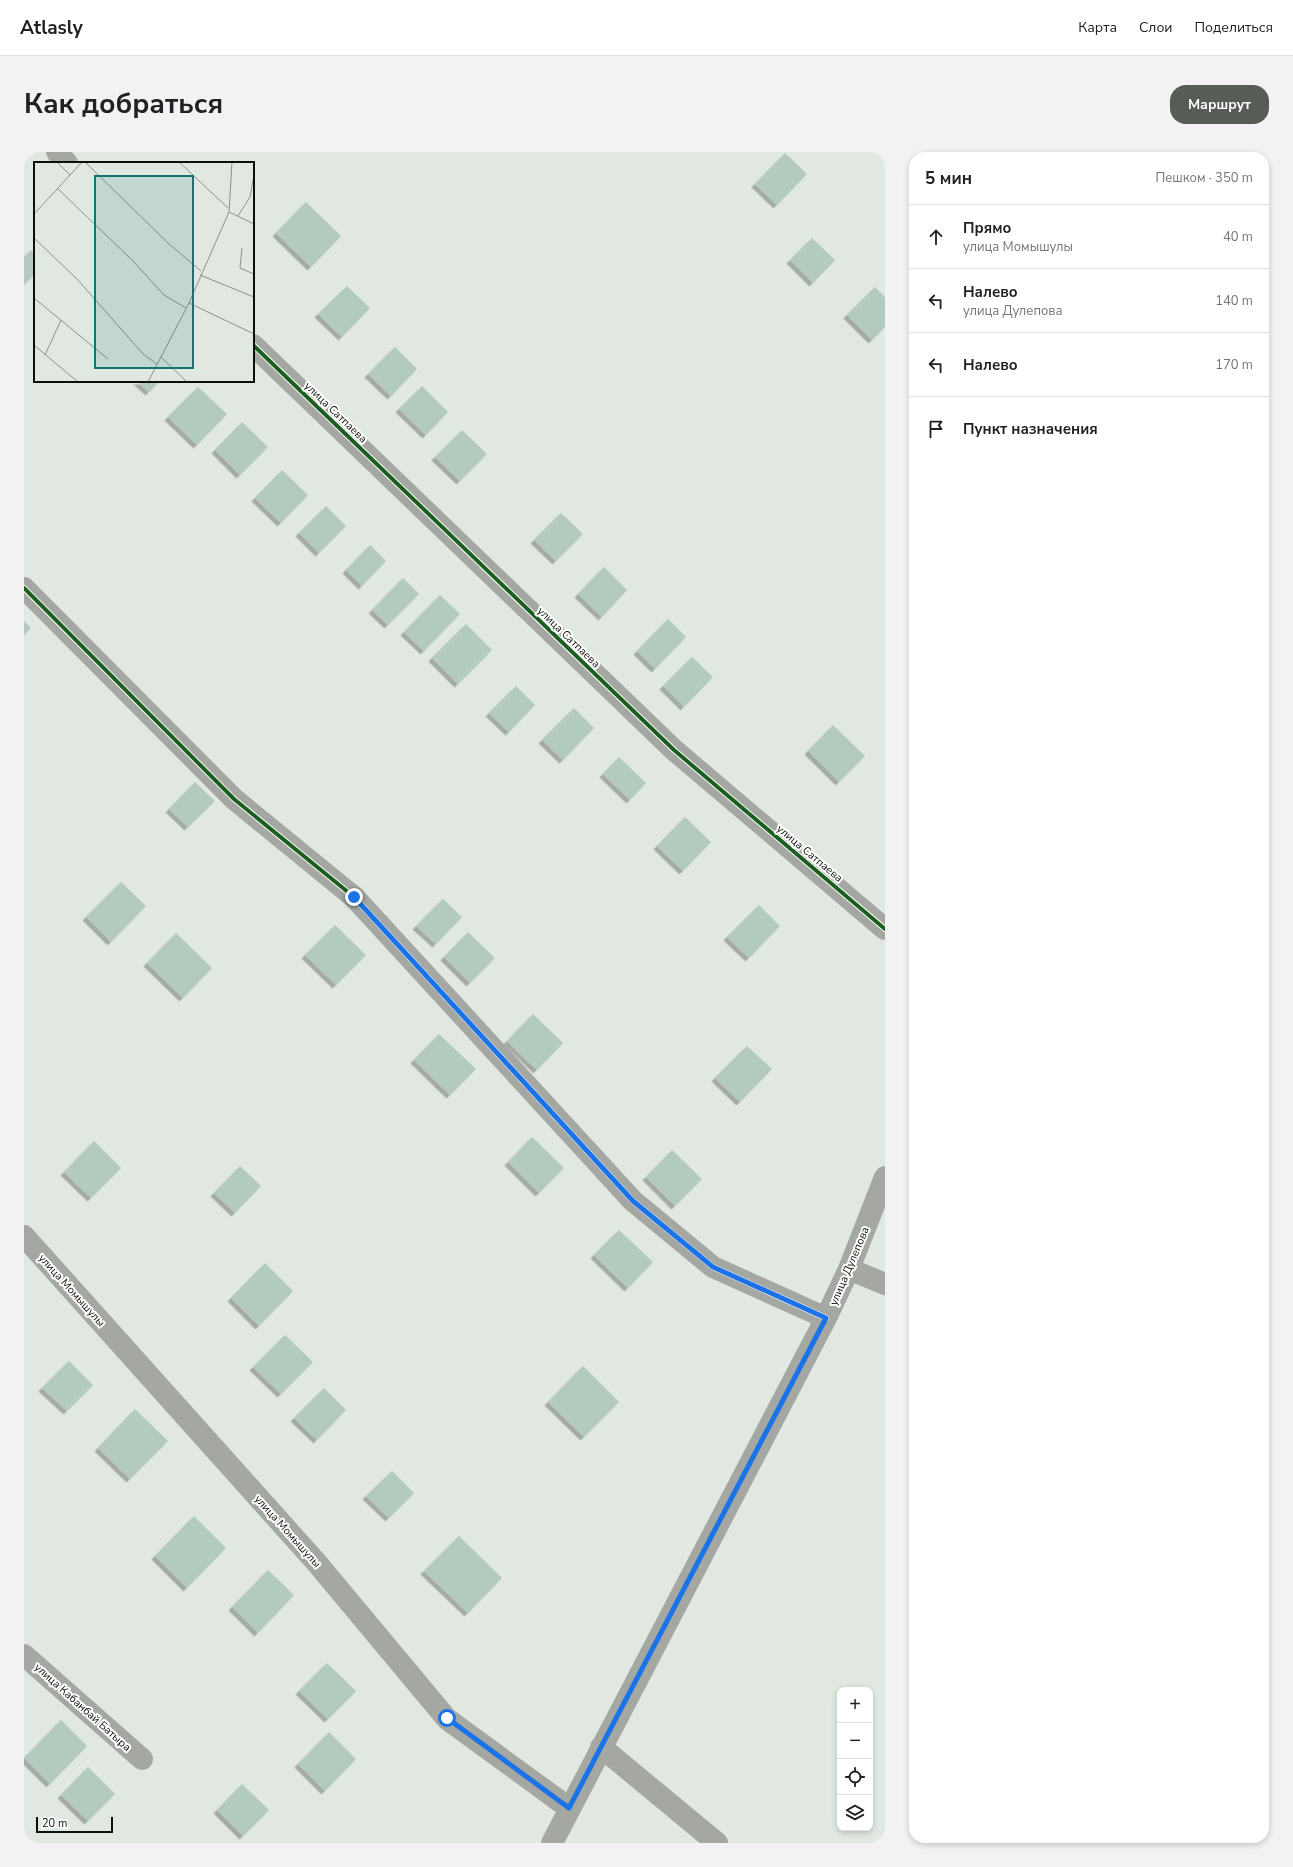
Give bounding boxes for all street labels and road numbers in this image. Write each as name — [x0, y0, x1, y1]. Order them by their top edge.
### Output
street label: улица Сатпаева — [301, 379, 370, 446]
street label: улица Сатпаева — [534, 604, 603, 671]
street label: улица Сатпаева — [773, 821, 846, 885]
street label: улица Дулепова — [826, 1224, 873, 1308]
street label: улица Момышулы — [35, 1251, 108, 1330]
street label: улица Момышулы — [251, 1492, 324, 1571]
street label: улица Кабанбай Батыра — [31, 1660, 134, 1755]

